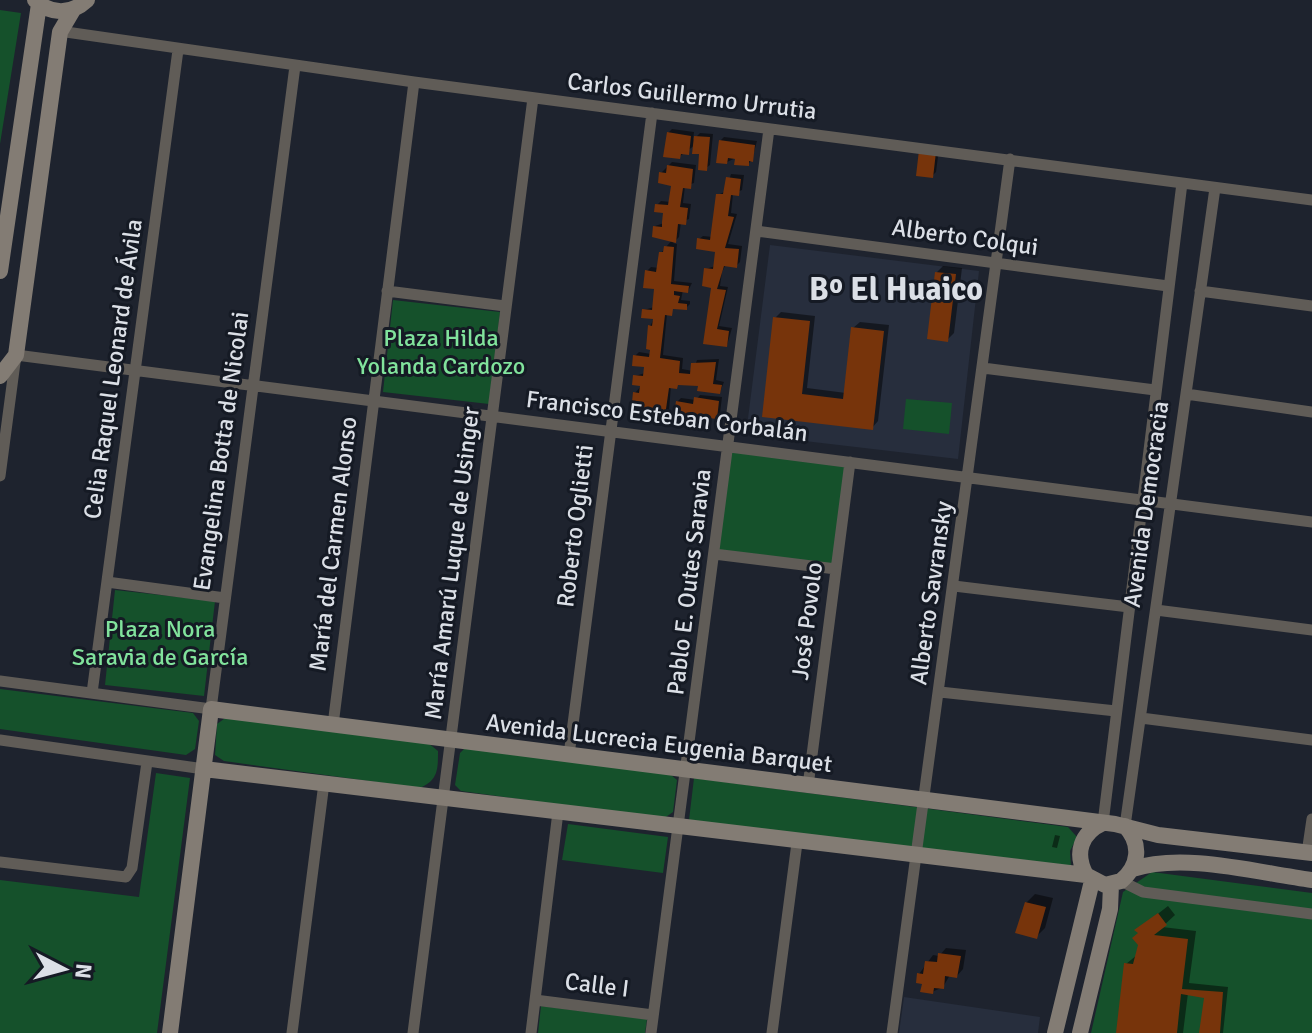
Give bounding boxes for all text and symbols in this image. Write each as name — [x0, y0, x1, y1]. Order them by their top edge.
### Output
street label: Carlos Guillermo Urrutia — [566, 66, 818, 126]
street label: Alberto Colqui — [890, 212, 1040, 262]
street label: Celia Raquel Leonard de Ávila — [77, 217, 149, 521]
district label: Bº El Huaico — [809, 270, 983, 309]
street label: Evangelina Botta de Nicolai — [187, 310, 255, 592]
park label: Plaza Hilda Yolanda Cardozo — [357, 323, 525, 381]
street label: Francisco Esteban Corbalán — [524, 384, 810, 448]
street label: Avenida Democracia — [1117, 399, 1175, 609]
street label: María Amarú Luque de Usinger — [418, 405, 486, 721]
street label: María del Carmen Alonso — [302, 415, 364, 673]
street label: Roberto Oglietti — [550, 443, 600, 609]
street label: Pablo E. Outes Saravia — [660, 467, 718, 697]
street label: Alberto Savransky — [903, 499, 959, 687]
street label: José Povolo — [785, 560, 829, 682]
park label: Plaza Nora Saravia de García — [72, 614, 248, 672]
street label: Avenida Lucrecia Eugenia Barquet — [484, 707, 834, 779]
north arrow — [24, 929, 104, 1009]
text: N — [69, 962, 98, 980]
street label: Calle I — [563, 966, 631, 1004]

